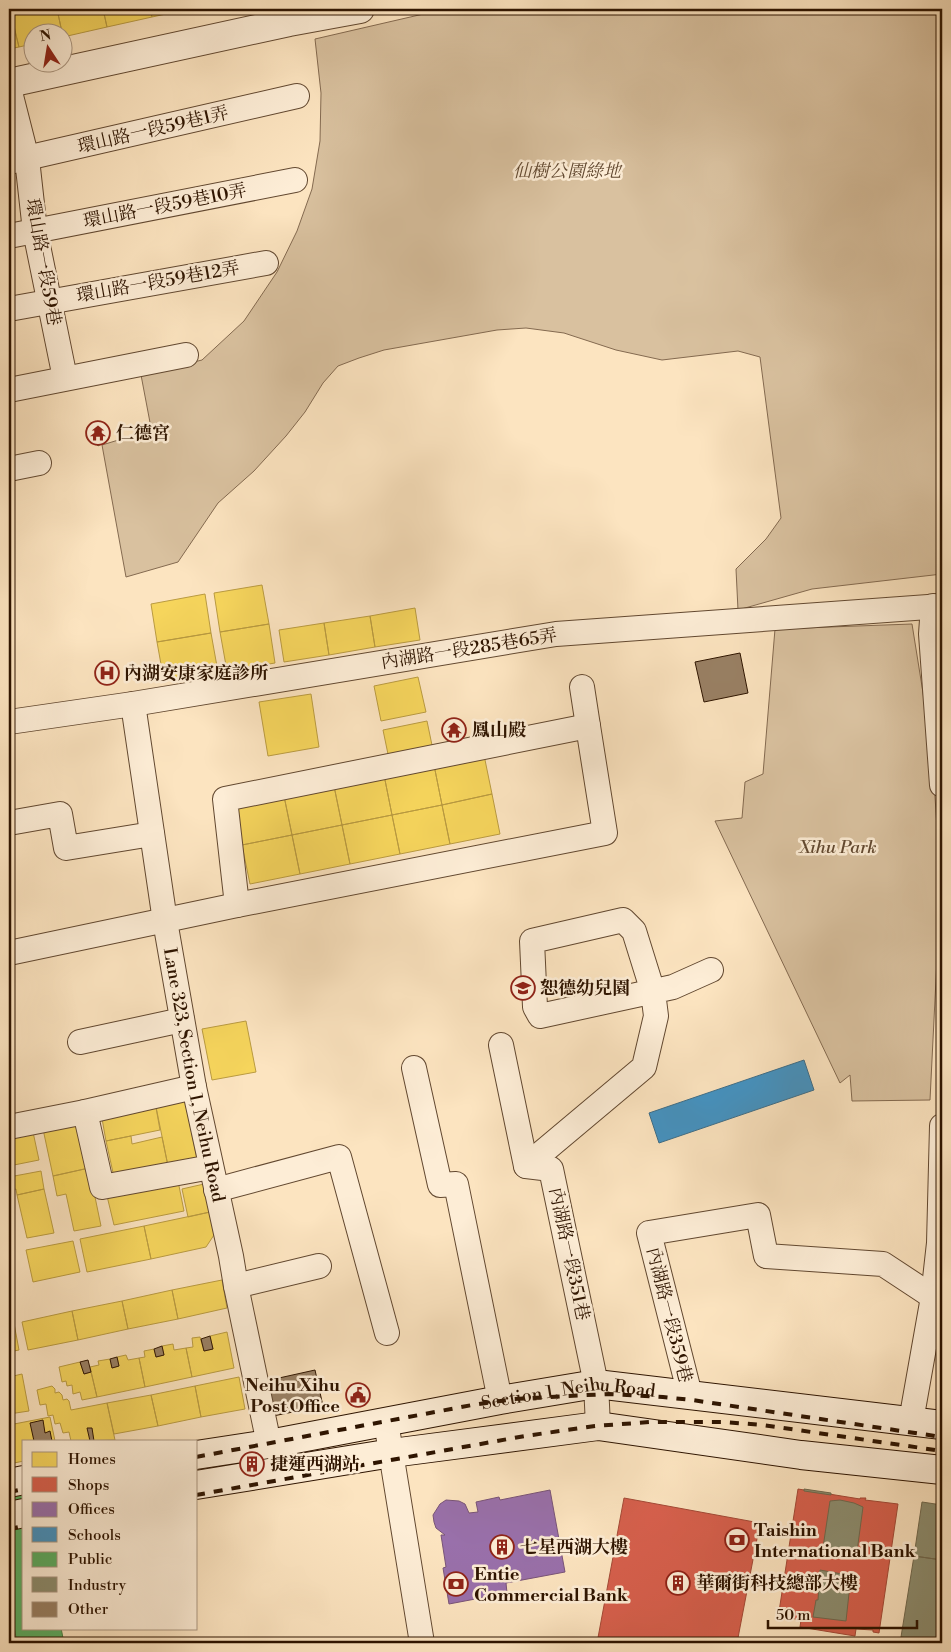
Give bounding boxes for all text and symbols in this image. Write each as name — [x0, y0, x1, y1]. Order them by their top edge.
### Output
north arrow — [22, 22, 72, 72]
text: N — [38, 26, 53, 46]
street label: 環山路一段59巷1弄 — [75, 101, 231, 159]
park label: 仙樹公園綠地 — [513, 160, 623, 183]
street label: 環山路一段59巷10弄 — [81, 179, 249, 233]
street label: 環山路一段59巷 — [20, 197, 66, 327]
street label: 環山路一段59巷12弄 — [75, 256, 241, 308]
temple icon: 仁德宮 — [85, 420, 111, 446]
place label: 仁德宮 — [116, 422, 170, 445]
street label: 內湖路一段285巷65弄 — [379, 624, 559, 674]
hospital icon: 內湖安康家庭診所 — [94, 660, 120, 686]
place label: 內湖安康家庭診所 — [124, 662, 269, 685]
temple icon: 鳳山殿 — [441, 717, 467, 743]
place label: 鳳山殿 — [472, 719, 526, 742]
park label: Xihu Park — [798, 836, 877, 859]
street label: Lane 323, Section 1, Neihu Road — [158, 946, 231, 1205]
school or university icon: 恕德幼兒園 — [510, 975, 536, 1001]
place label: 恕德幼兒園 — [540, 977, 630, 1000]
street label: 內湖路一段351巷 — [544, 1185, 594, 1323]
street label: 內湖路一段359巷 — [641, 1245, 697, 1385]
street label: Section 1, Neihu Road — [479, 1372, 657, 1415]
place label: Neihu Xihu Post Office — [245, 1374, 340, 1418]
public building icon: Neihu Xihu Post Office — [345, 1382, 371, 1408]
legend — [22, 1440, 198, 1630]
text: Homes — [68, 1450, 116, 1469]
building icon: 捷運西湖站 — [239, 1451, 265, 1477]
place label: 捷運西湖站 — [270, 1453, 360, 1476]
text: Shops — [68, 1476, 109, 1495]
text: Offices — [68, 1500, 115, 1519]
place label: Taishin International Bank — [754, 1519, 917, 1563]
text: Schools — [68, 1526, 121, 1545]
bank icon: Taishin International Bank — [724, 1527, 750, 1553]
building icon: 七星西湖大樓 — [489, 1534, 515, 1560]
place label: 七星西湖大樓 — [520, 1536, 628, 1559]
text: Public — [68, 1550, 112, 1569]
place label: Entie Commercial Bank — [474, 1563, 629, 1607]
building icon: 華爾街科技總部大樓 — [665, 1570, 691, 1596]
bank icon: Entie Commercial Bank — [443, 1571, 469, 1597]
place label: 華爾街科技總部大樓 — [696, 1572, 858, 1595]
text: Industry — [68, 1576, 127, 1595]
scale bar — [768, 1597, 917, 1629]
text: Other — [68, 1600, 109, 1619]
text: 50 m — [776, 1606, 810, 1625]

